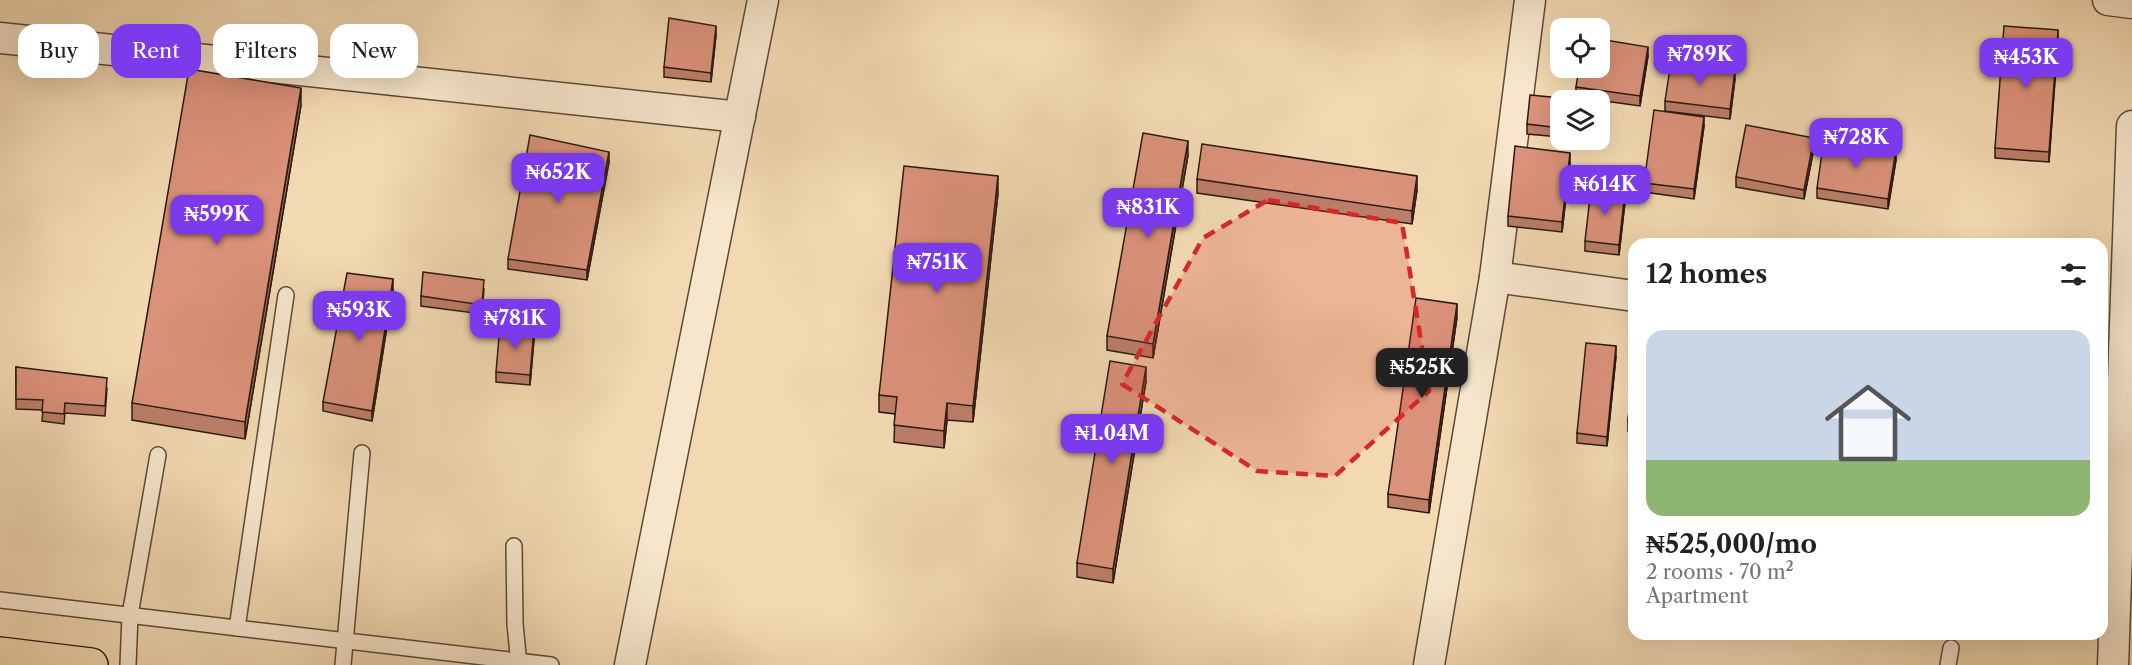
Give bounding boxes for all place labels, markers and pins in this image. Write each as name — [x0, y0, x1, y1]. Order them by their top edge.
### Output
pin: ₦789K — [1658, 35, 1742, 86]
pin: ₦453K — [1984, 38, 2068, 89]
pin: ₦728K — [1814, 118, 1898, 169]
pin: ₦652K — [516, 153, 600, 204]
pin: ₦614K — [1563, 165, 1647, 216]
pin: ₦831K — [1106, 188, 1190, 239]
pin: ₦599K — [175, 195, 259, 246]
pin: ₦751K — [895, 243, 979, 294]
pin: ₦593K — [317, 291, 401, 342]
pin: ₦781K — [473, 299, 557, 350]
pin: ₦525K — [1380, 348, 1464, 399]
pin: ₦1.04M — [1063, 414, 1161, 465]

